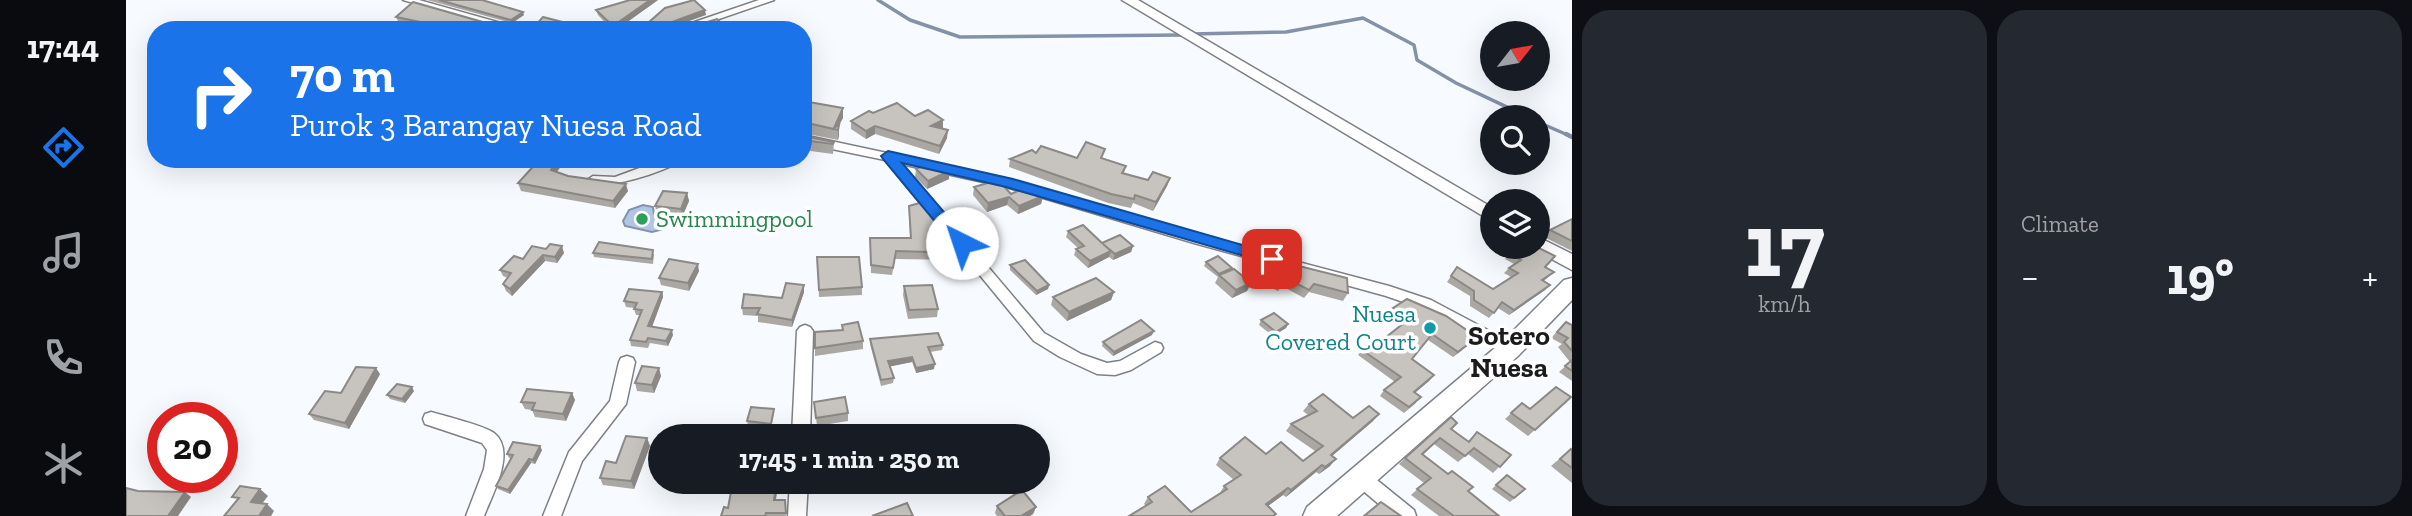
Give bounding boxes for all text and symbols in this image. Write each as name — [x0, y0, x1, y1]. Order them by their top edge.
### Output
north arrow — [1480, 21, 1550, 91]
map controls — [1480, 21, 1550, 259]
text: 17:44 — [27, 28, 99, 66]
text: 70 m — [290, 46, 395, 105]
icon: right — [175, 49, 266, 140]
button: search — [1480, 105, 1550, 175]
text: Purok 3 Barangay Nuesa Road — [290, 106, 702, 144]
icon: directions — [39, 123, 88, 172]
button: layers — [1480, 189, 1550, 259]
text: 17 — [1745, 190, 1825, 299]
place label: Swimmingpool — [656, 204, 813, 233]
position arrow — [925, 206, 999, 280]
text: Climate — [2021, 210, 2099, 238]
marker: Swimmingpool — [634, 211, 650, 227]
icon: music — [39, 228, 88, 277]
pin — [1242, 229, 1302, 289]
icon: arrive — [1253, 240, 1291, 278]
text: 19° — [2167, 245, 2234, 307]
text: − — [2021, 254, 2039, 300]
text: + — [2362, 254, 2378, 300]
text: km/h — [1758, 290, 1811, 318]
place label: Nuesa Covered Court — [1265, 299, 1416, 356]
district label: Sotero Nuesa — [1468, 319, 1550, 384]
marker: Nuesa Covered Court — [1422, 320, 1438, 336]
icon: phone — [39, 333, 88, 382]
speed limit sign: 20 — [147, 402, 238, 493]
icon: climate — [39, 439, 88, 488]
text: 17:45 · 1 min · 250 m — [739, 443, 959, 475]

